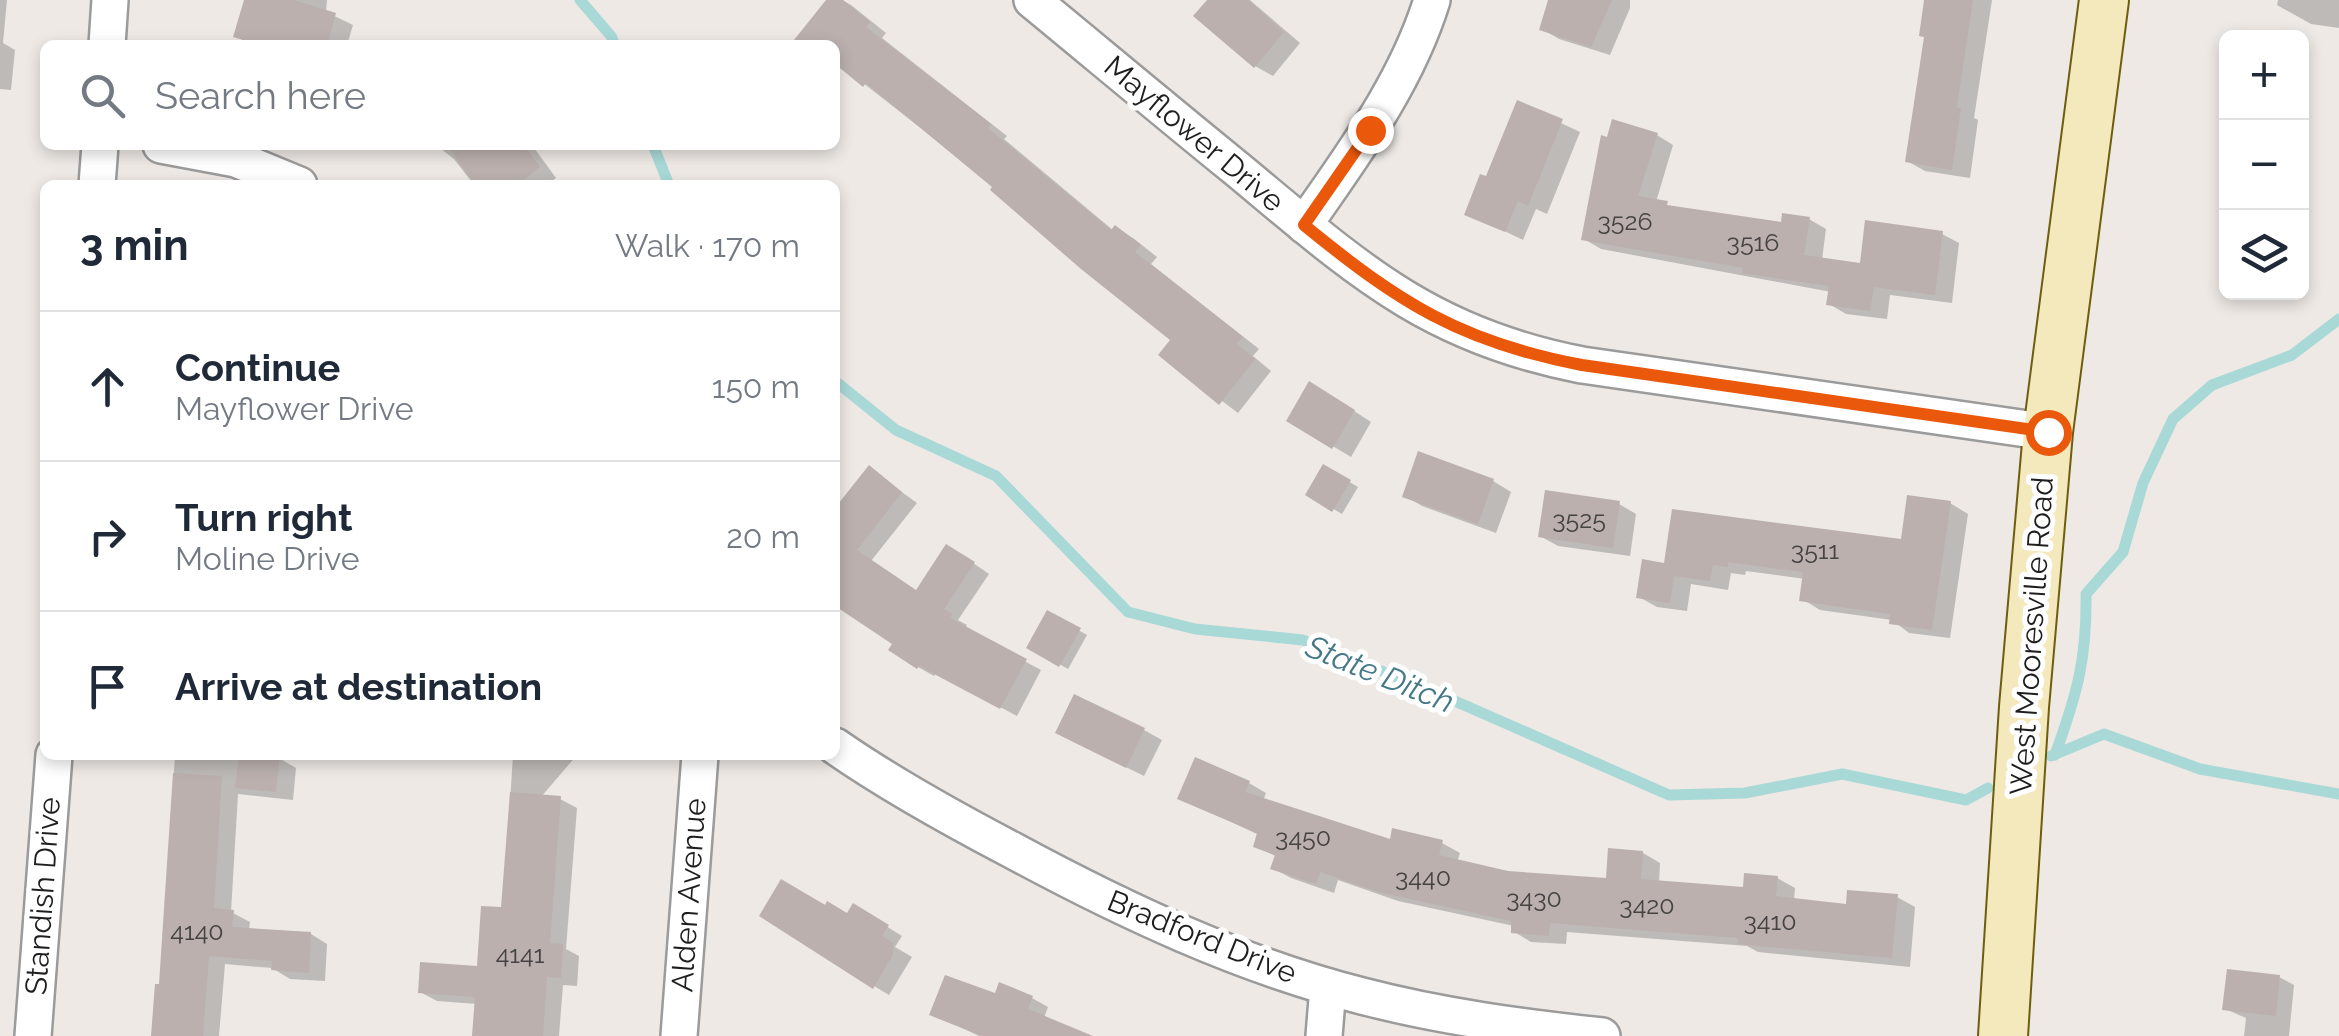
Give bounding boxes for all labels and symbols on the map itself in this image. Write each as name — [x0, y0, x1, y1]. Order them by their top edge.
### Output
street label: Mayflower Drive — [1097, 48, 1291, 219]
route end — [1348, 108, 1394, 154]
house number: 3526 — [1597, 206, 1653, 236]
house number: 3516 — [1727, 227, 1779, 257]
route start — [2026, 410, 2072, 456]
street label: West Mooresville Road — [2003, 476, 2060, 796]
house number: 3525 — [1552, 504, 1606, 534]
house number: 3511 — [1791, 535, 1839, 565]
water label: State Ditch — [1300, 627, 1460, 720]
street label: Standish Drive — [18, 796, 67, 996]
street label: Alden Avenue — [664, 797, 713, 993]
house number: 3450 — [1275, 822, 1331, 852]
house number: 3440 — [1395, 862, 1451, 892]
street label: Bradford Drive — [1103, 883, 1302, 990]
house number: 3430 — [1506, 883, 1562, 913]
house number: 3420 — [1619, 890, 1675, 920]
house number: 3410 — [1743, 906, 1797, 936]
house number: 4140 — [170, 916, 224, 946]
house number: 4141 — [496, 939, 545, 969]

